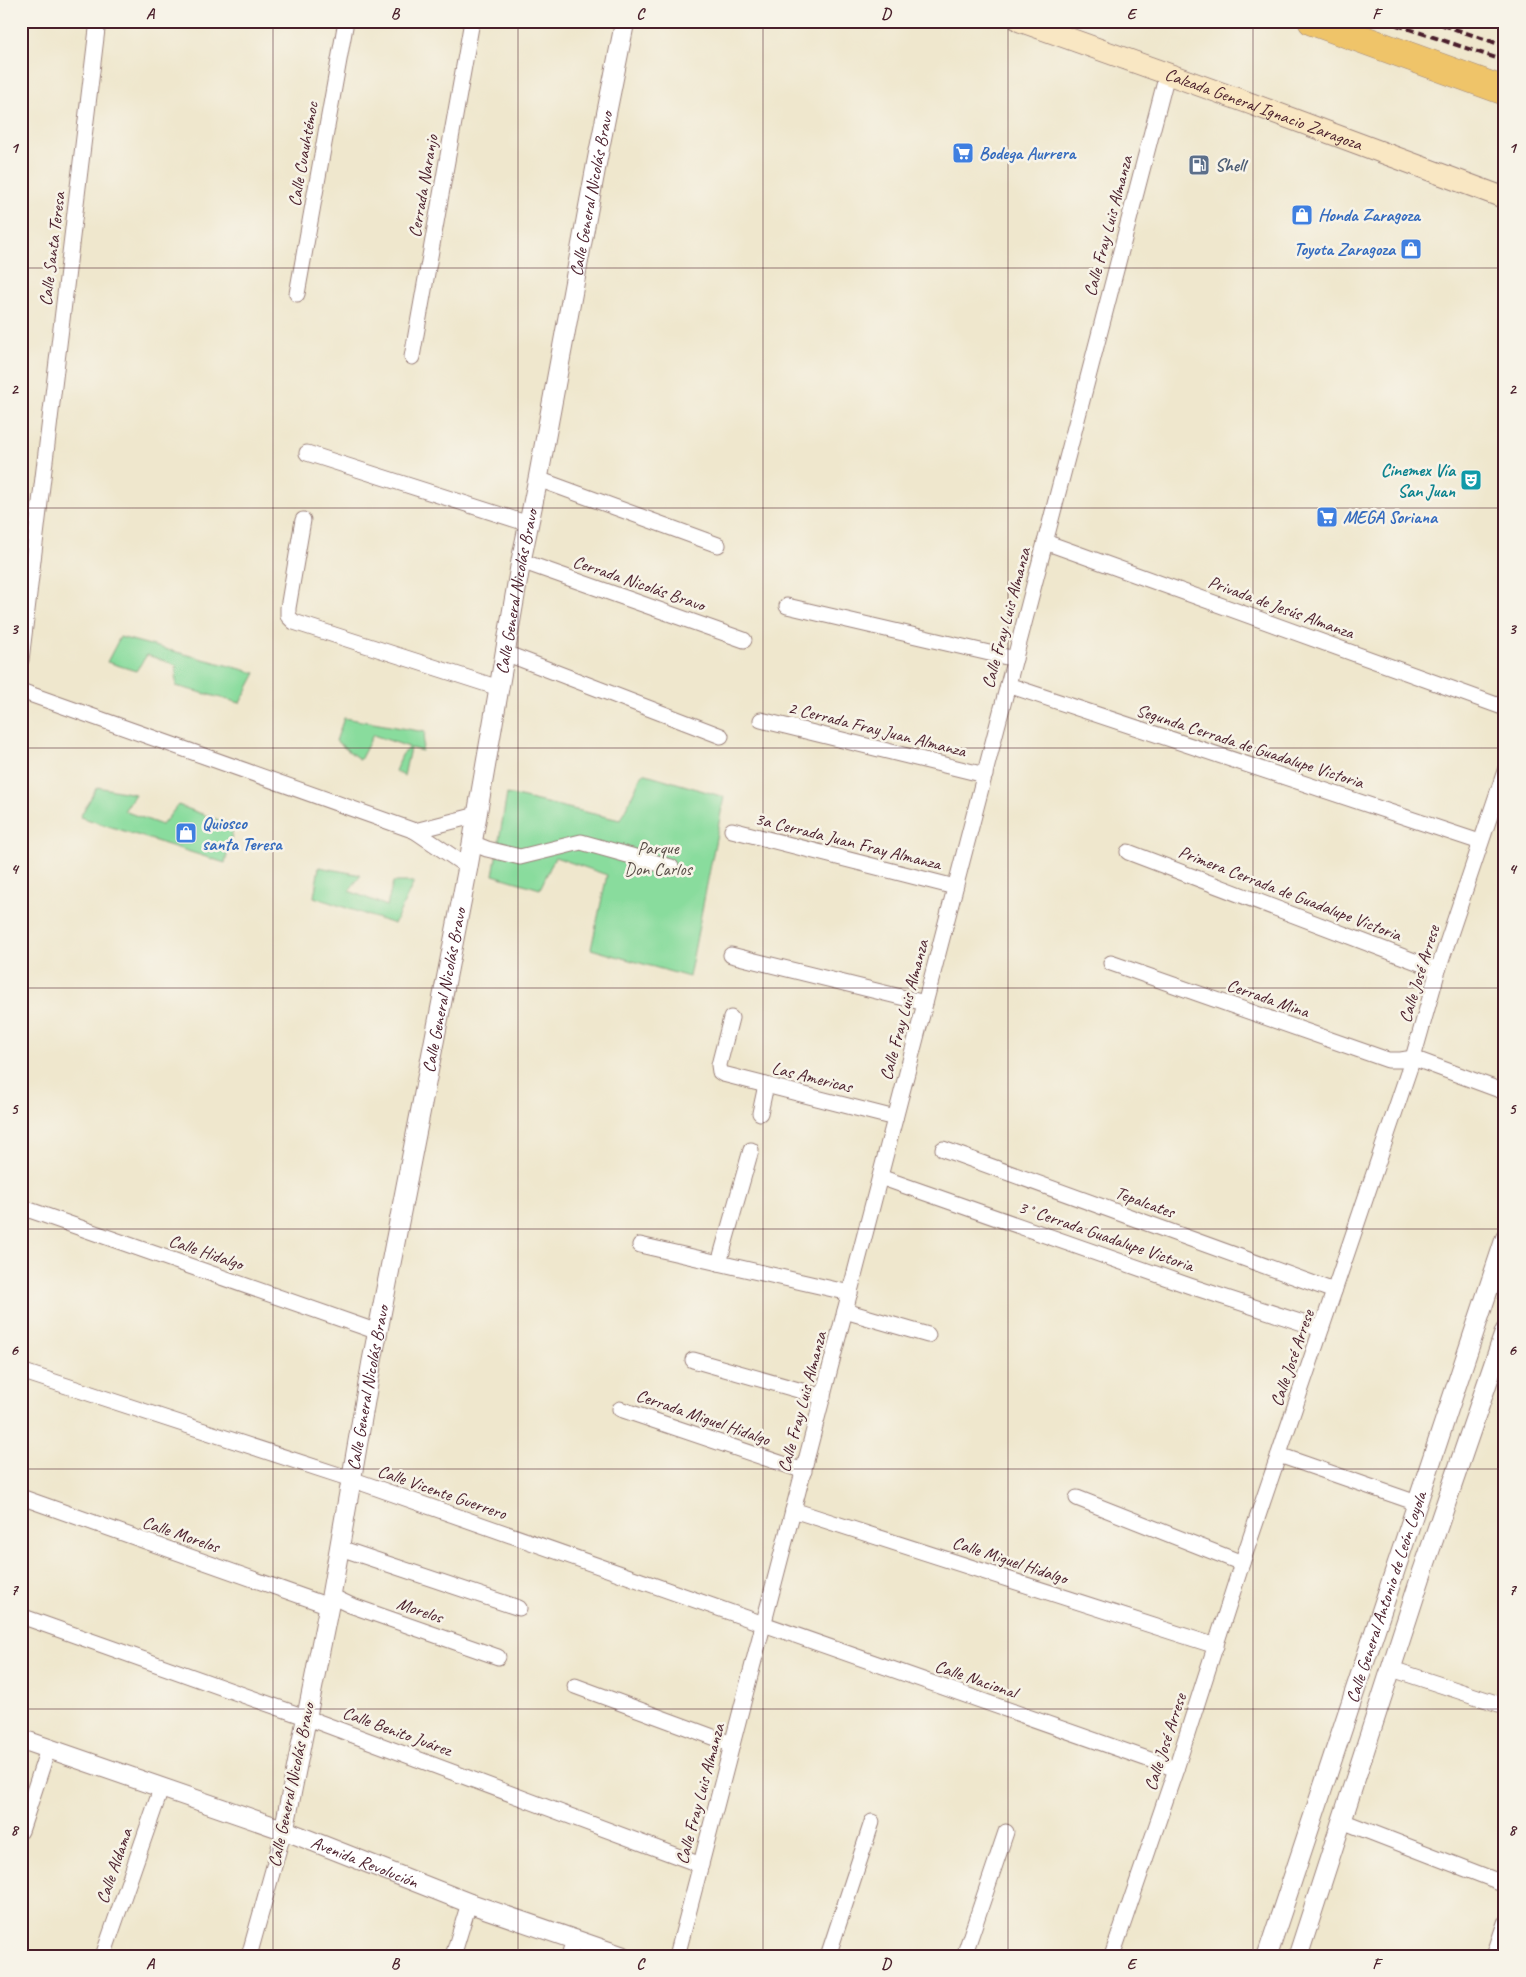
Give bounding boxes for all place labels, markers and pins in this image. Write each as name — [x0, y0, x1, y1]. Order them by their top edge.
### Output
supermarket icon: Bodega Aurrera — [951, 141, 975, 165]
place label: Bodega Aurrera — [979, 142, 1077, 164]
fuel station icon: Shell — [1187, 153, 1211, 177]
place label: Shell — [1215, 154, 1249, 176]
shop icon: Honda Zaragoza — [1290, 203, 1314, 227]
place label: Honda Zaragoza — [1318, 204, 1421, 226]
shop icon: Toyota Zaragoza — [1399, 237, 1423, 261]
place label: Toyota Zaragoza — [1294, 238, 1397, 260]
place label: Cinemex Vía San Juan — [1381, 459, 1457, 502]
theatre icon: Cinemex Vía San Juan — [1459, 468, 1483, 492]
supermarket icon: MEGA Soriana — [1315, 505, 1339, 529]
place label: MEGA Soriana — [1343, 506, 1439, 528]
place label: Quiosco santa Teresa — [202, 812, 283, 855]
shop icon: Quiosco santa Teresa — [174, 821, 198, 845]

